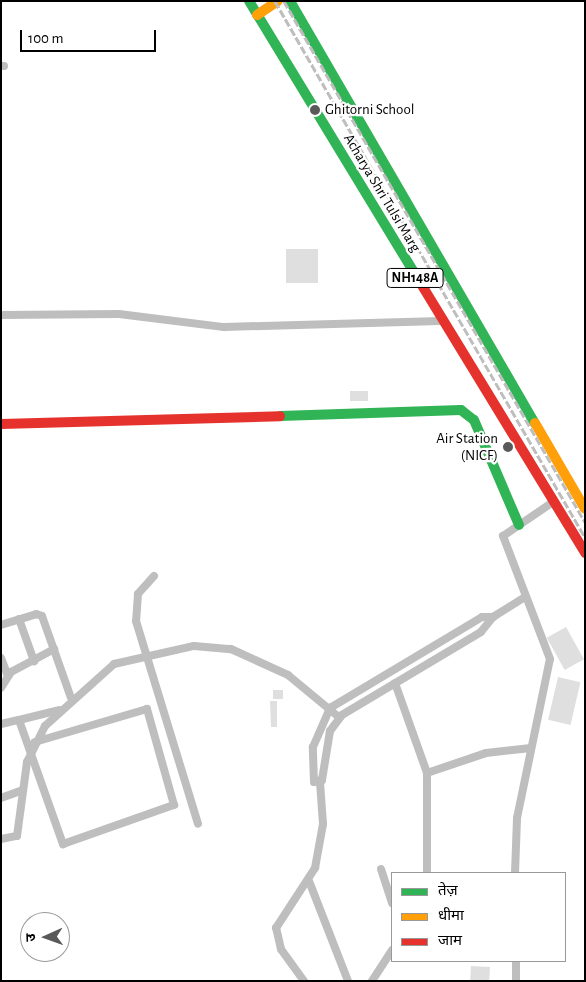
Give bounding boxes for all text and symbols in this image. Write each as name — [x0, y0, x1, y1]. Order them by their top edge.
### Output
scale bar — [22, 20, 159, 52]
text: 100 m — [28, 31, 63, 46]
place label: Ghitorni School — [325, 101, 415, 119]
marker: Ghitorni School — [309, 104, 321, 116]
street label: Acharya Shri Tulsi Marg — [340, 131, 424, 255]
road number: NH148A — [386, 266, 444, 290]
place label: Air Station (NICF) — [436, 429, 498, 464]
marker: Air Station (NICF) — [502, 441, 514, 453]
legend — [391, 872, 566, 962]
text: तेज़ — [438, 883, 458, 898]
text: धीमा — [438, 908, 464, 923]
north arrow — [20, 912, 70, 962]
text: उ — [24, 933, 38, 942]
text: जाम — [438, 933, 462, 948]

